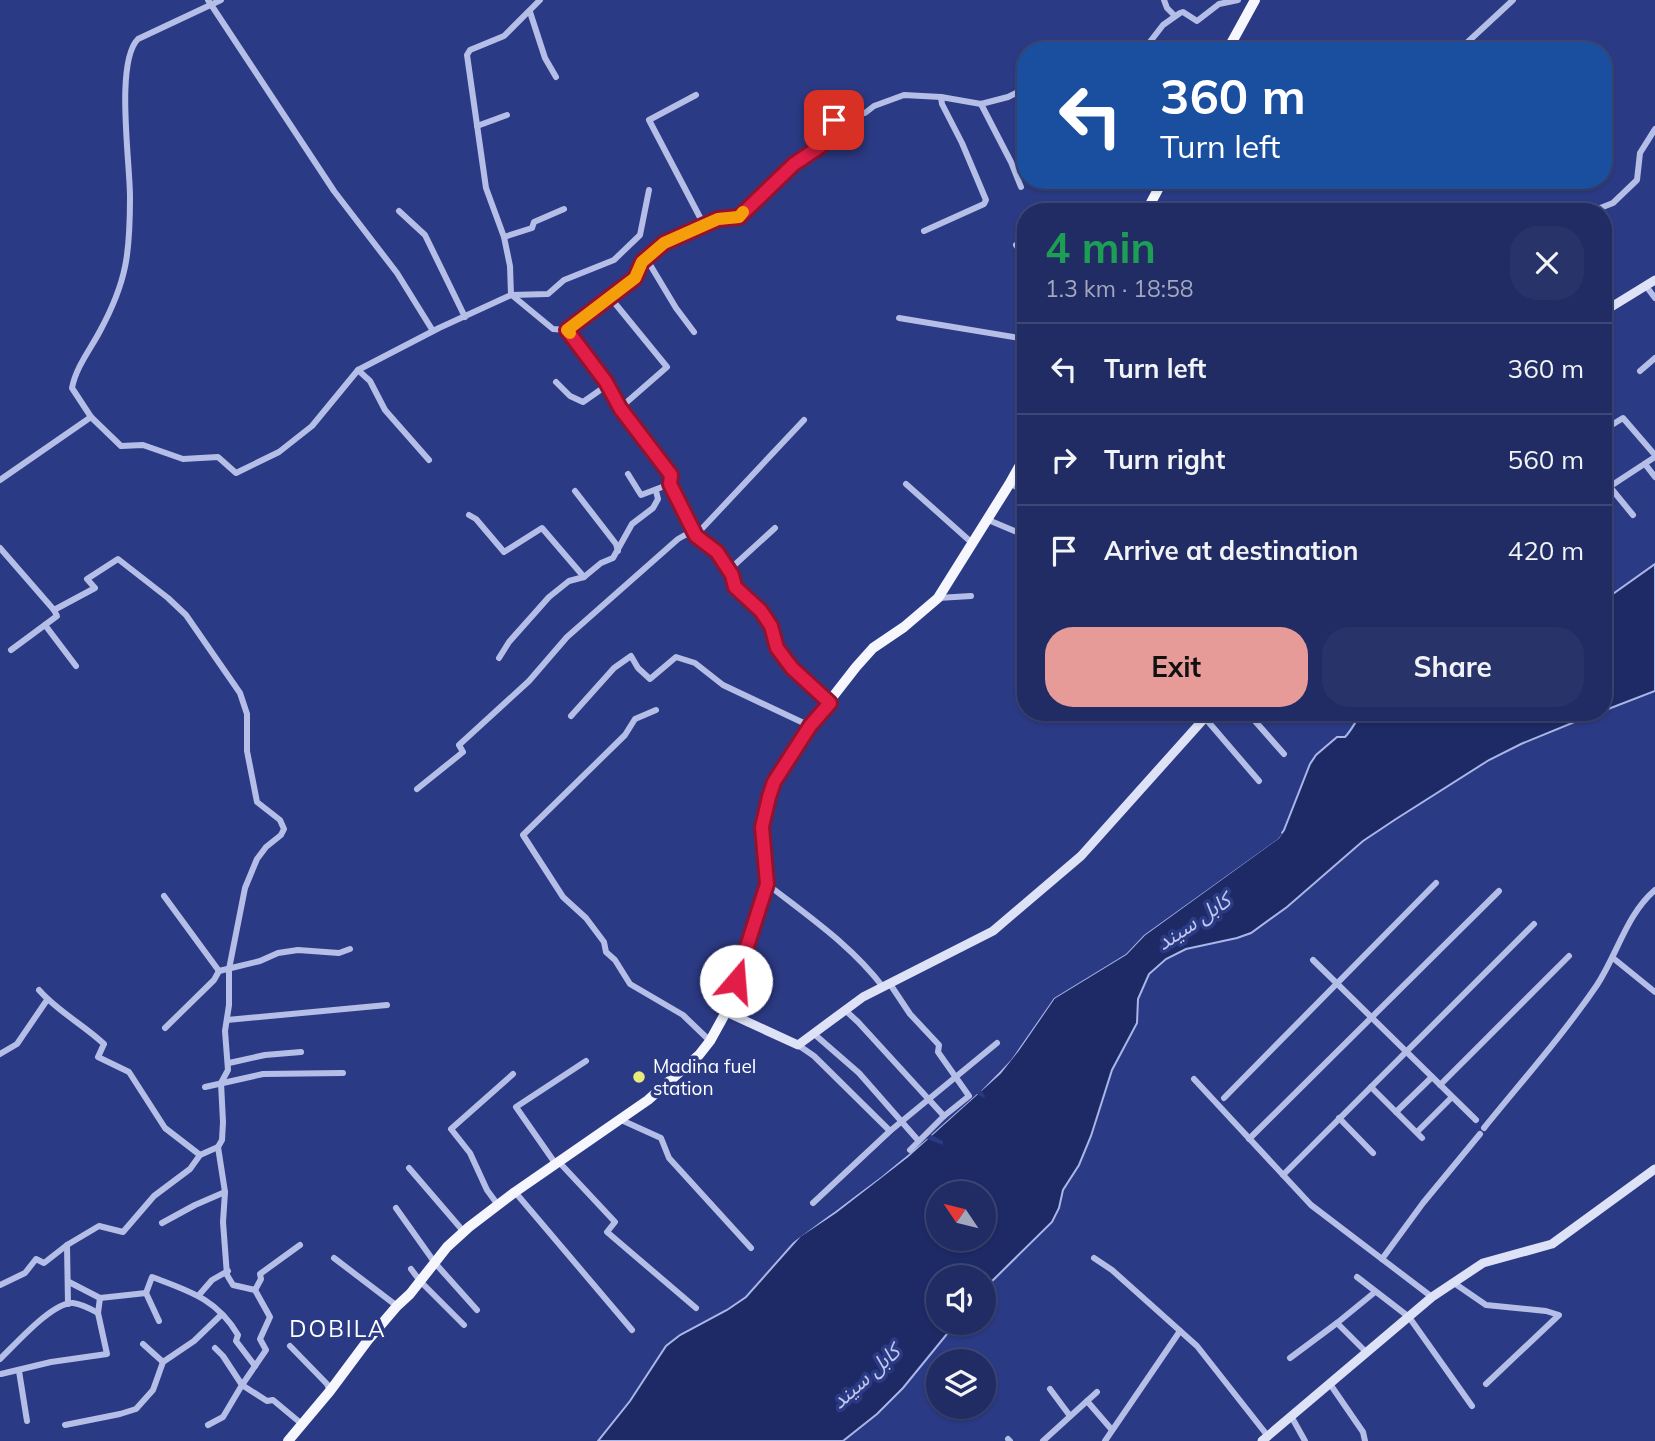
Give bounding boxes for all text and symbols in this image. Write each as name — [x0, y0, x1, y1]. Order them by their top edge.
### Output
text: 360 m — [1160, 65, 1306, 126]
icon: left — [1045, 70, 1136, 161]
pin — [804, 90, 864, 150]
icon: arrive — [815, 101, 853, 139]
text: Turn left — [1160, 126, 1280, 166]
text: 4 min — [1045, 221, 1156, 274]
button: close — [1510, 226, 1584, 300]
text: 1.3 km · 18:58 — [1045, 274, 1194, 303]
icon: left — [1045, 350, 1083, 388]
text: Turn left — [1104, 352, 1206, 385]
text: 360 m — [1508, 352, 1584, 385]
icon: right — [1045, 441, 1083, 479]
text: Turn right — [1104, 443, 1225, 476]
text: 560 m — [1508, 443, 1584, 476]
icon: arrive — [1045, 532, 1083, 570]
text: Arrive at destination — [1104, 534, 1359, 567]
text: 420 m — [1508, 534, 1584, 567]
button: Exit — [1045, 627, 1308, 707]
button: Share — [1322, 627, 1584, 707]
water label: کابل سيند — [1151, 884, 1239, 955]
position arrow — [699, 944, 773, 1018]
place label: Madina fuel station — [653, 1054, 756, 1100]
marker: Madina fuel station — [631, 1069, 647, 1085]
north arrow — [926, 1181, 996, 1251]
map controls — [926, 1181, 996, 1419]
button: sound — [926, 1265, 996, 1335]
district label: DOBILA — [289, 1314, 387, 1343]
water label: کابل سيند — [825, 1335, 908, 1414]
button: layers — [926, 1349, 996, 1419]

